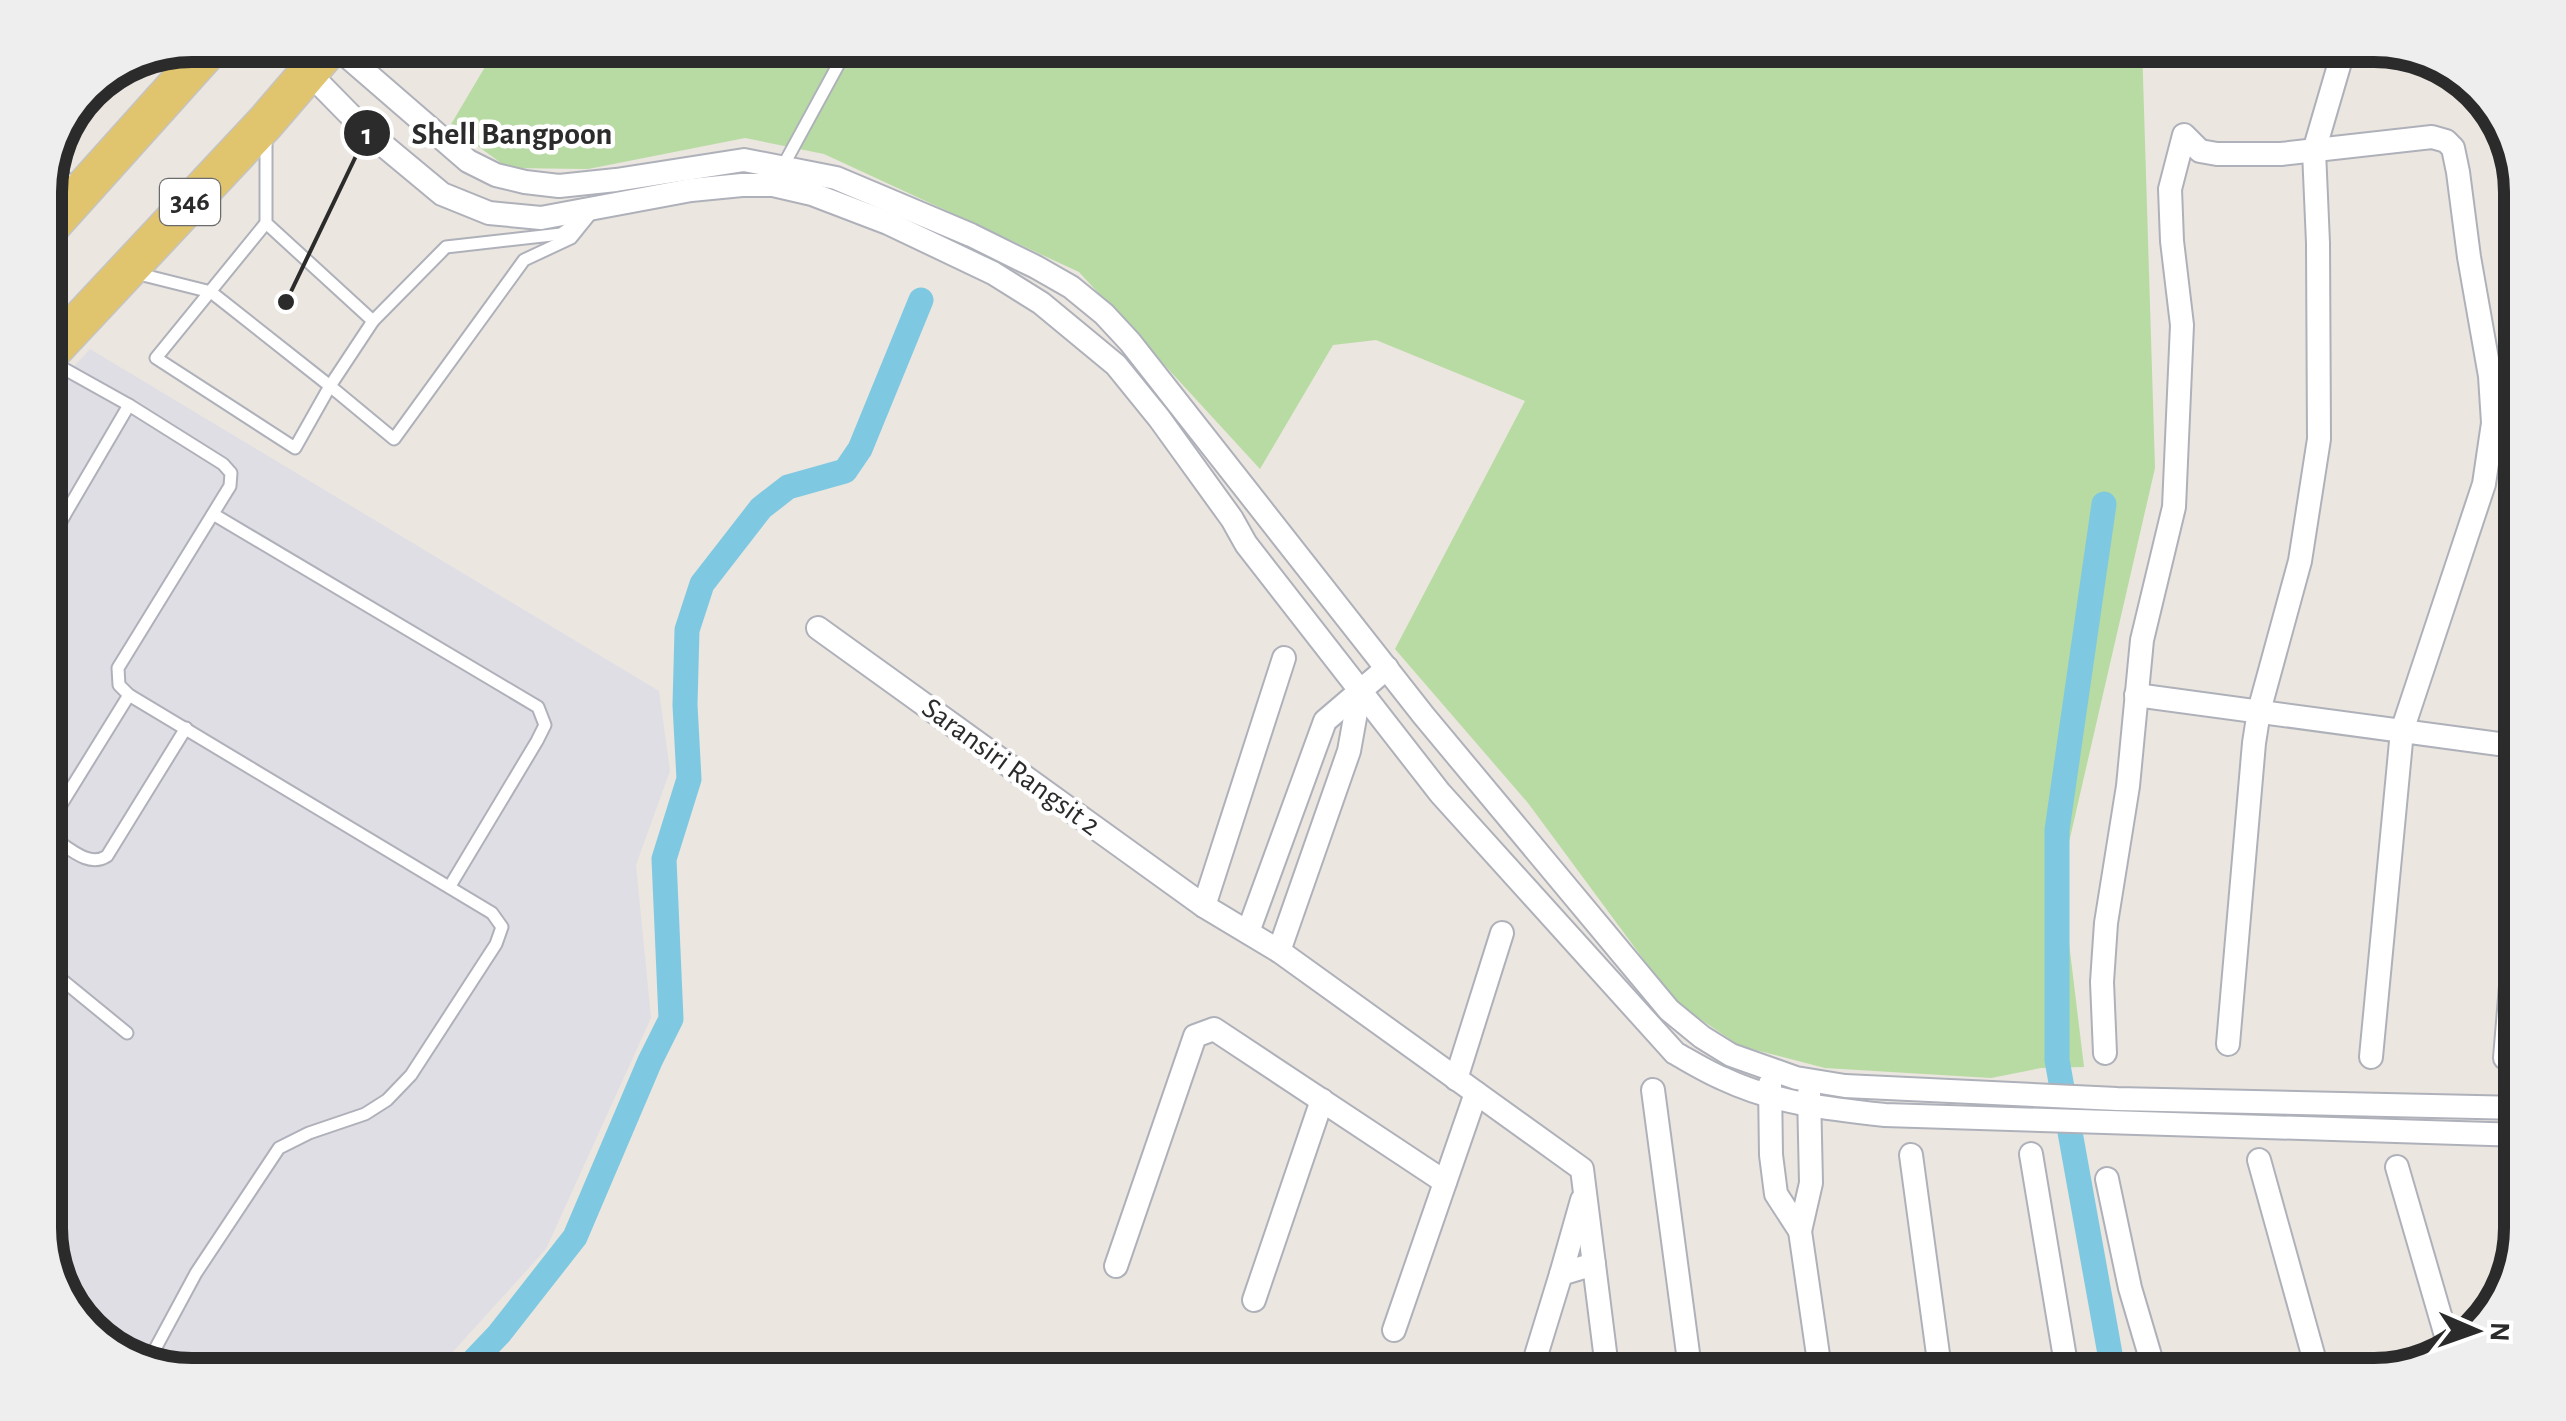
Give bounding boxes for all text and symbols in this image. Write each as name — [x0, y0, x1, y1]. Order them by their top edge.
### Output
callout: Shell Bangpoon — [342, 102, 633, 164]
text: Shell Bangpoon — [411, 118, 613, 150]
text: 1 — [362, 120, 372, 150]
road number: 346 — [160, 179, 220, 225]
street label: Saransiri Rangsit 2 — [916, 693, 1106, 841]
north arrow — [2426, 1281, 2526, 1381]
text: N — [2485, 1322, 2513, 1342]

